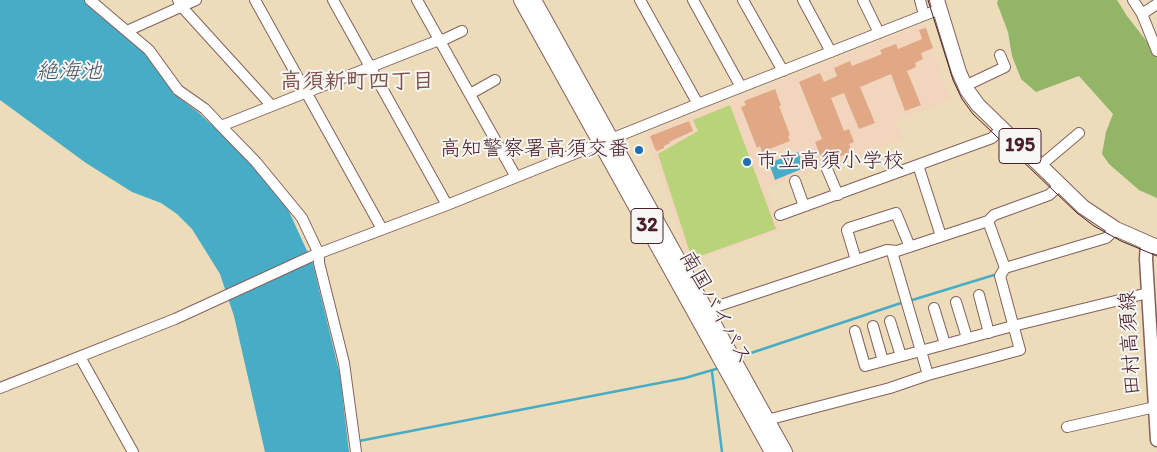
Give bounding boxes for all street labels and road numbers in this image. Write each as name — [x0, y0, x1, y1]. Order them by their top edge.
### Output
road number: 195 — [999, 128, 1041, 164]
road number: 32 — [631, 208, 663, 244]
street label: 南国バイパス — [673, 247, 757, 369]
street label: 田村高須線 — [1116, 290, 1146, 396]

